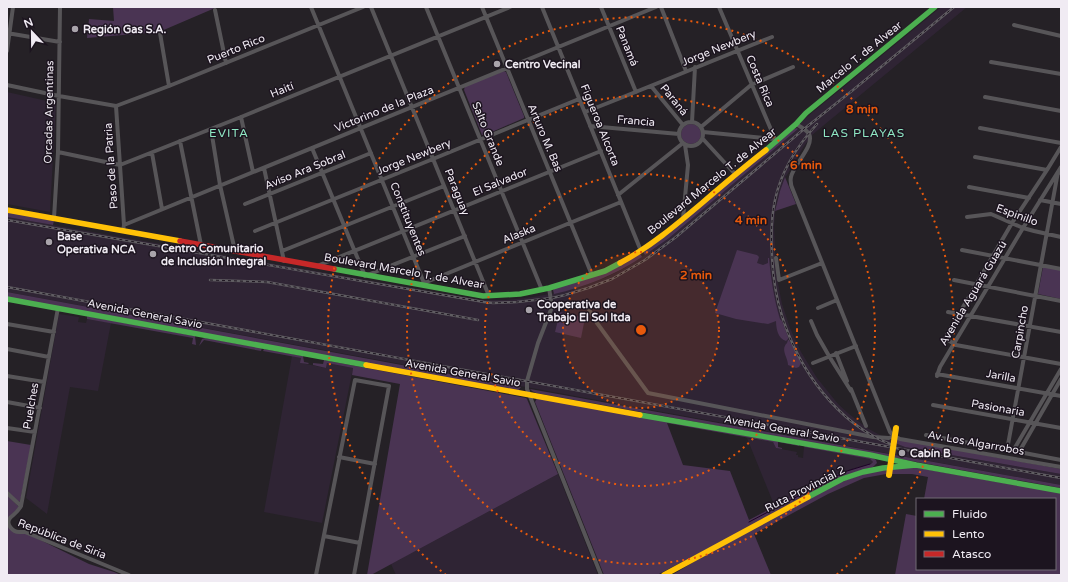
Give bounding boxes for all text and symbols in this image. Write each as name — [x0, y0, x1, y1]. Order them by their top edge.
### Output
north arrow — [12, 12, 52, 52]
text: N — [22, 16, 35, 31]
street label: Marcelo T. de Alvear — [814, 18, 905, 96]
place label: Región Gas S.A. — [83, 23, 166, 37]
marker: Región Gas S.A. — [70, 24, 80, 34]
street label: Panamá — [613, 24, 641, 68]
street label: Jorge Newbery — [680, 27, 758, 69]
street label: Puerto Rico — [205, 31, 267, 66]
street label: Costa Rica — [743, 53, 777, 109]
place label: Centro Vecinal — [505, 58, 581, 71]
marker: Centro Vecinal — [492, 59, 502, 69]
street label: Orcadas Argentinas — [42, 60, 56, 164]
street label: Haití — [268, 79, 296, 101]
street label: Figueroa Alcorta — [578, 82, 622, 168]
street label: Paraná — [657, 82, 691, 118]
street label: Victorino de la Plaza — [332, 83, 436, 135]
street label: Salto Grande — [469, 100, 507, 168]
street label: Arturo M. Bas — [525, 102, 565, 174]
text: 8 min — [846, 102, 878, 116]
street label: Francia — [616, 113, 656, 129]
street label: Paso de la Patria — [102, 122, 120, 210]
street label: Boulevard Marcelo T. de Alvear — [645, 124, 780, 237]
district label: EVITA — [209, 126, 249, 140]
district label: LAS PLAYAS — [823, 126, 905, 140]
street label: Jorge Newbery — [375, 136, 453, 178]
street label: Aviso Ara Sobral — [263, 148, 347, 192]
text: 6 min — [790, 158, 822, 172]
street label: El Salvador — [471, 165, 530, 199]
street label: Paraguay — [442, 167, 472, 217]
street label: Constituyentes — [387, 180, 429, 258]
street label: Espinillo — [994, 201, 1040, 229]
text: 4 min — [735, 213, 767, 227]
street label: Alaska — [501, 222, 537, 246]
place label: Base Operativa NCA — [57, 230, 136, 257]
marker: Base Operativa NCA — [44, 237, 54, 247]
street label: Avenida Aguará Guazú — [937, 238, 1009, 348]
place label: Centro Comunitario de Inclusión Integral — [161, 242, 267, 269]
marker: Centro Comunitario de Inclusión Integral — [148, 249, 158, 259]
street label: Boulevard Marcelo T. de Alvear — [323, 251, 486, 292]
text: 2 min — [680, 268, 712, 282]
street label: Avenida General Savio — [86, 296, 204, 332]
place label: Cooperativa de Trabajo El Sol ltda — [536, 298, 631, 325]
street label: Carpincho — [1009, 304, 1031, 360]
marker: Cooperativa de Trabajo El Sol ltda — [524, 305, 534, 315]
centre of rings — [634, 323, 648, 337]
street label: Avenida General Savio — [404, 356, 522, 390]
street label: Jarilla — [985, 367, 1017, 385]
street label: Puelches — [21, 382, 41, 430]
street label: Pasionaria — [970, 397, 1026, 419]
street label: Avenida General Savio — [723, 412, 841, 446]
street label: Av. Los Algarrobos — [927, 428, 1025, 458]
place label: Cabín B — [910, 447, 951, 460]
marker: Cabín B — [897, 448, 907, 458]
street label: Ruta Provincial 2 — [763, 463, 847, 515]
legend — [916, 498, 1056, 570]
text: Fluido — [952, 507, 987, 521]
street label: República de Siria — [16, 516, 108, 562]
text: Lento — [952, 527, 985, 541]
text: Atasco — [952, 547, 991, 561]

